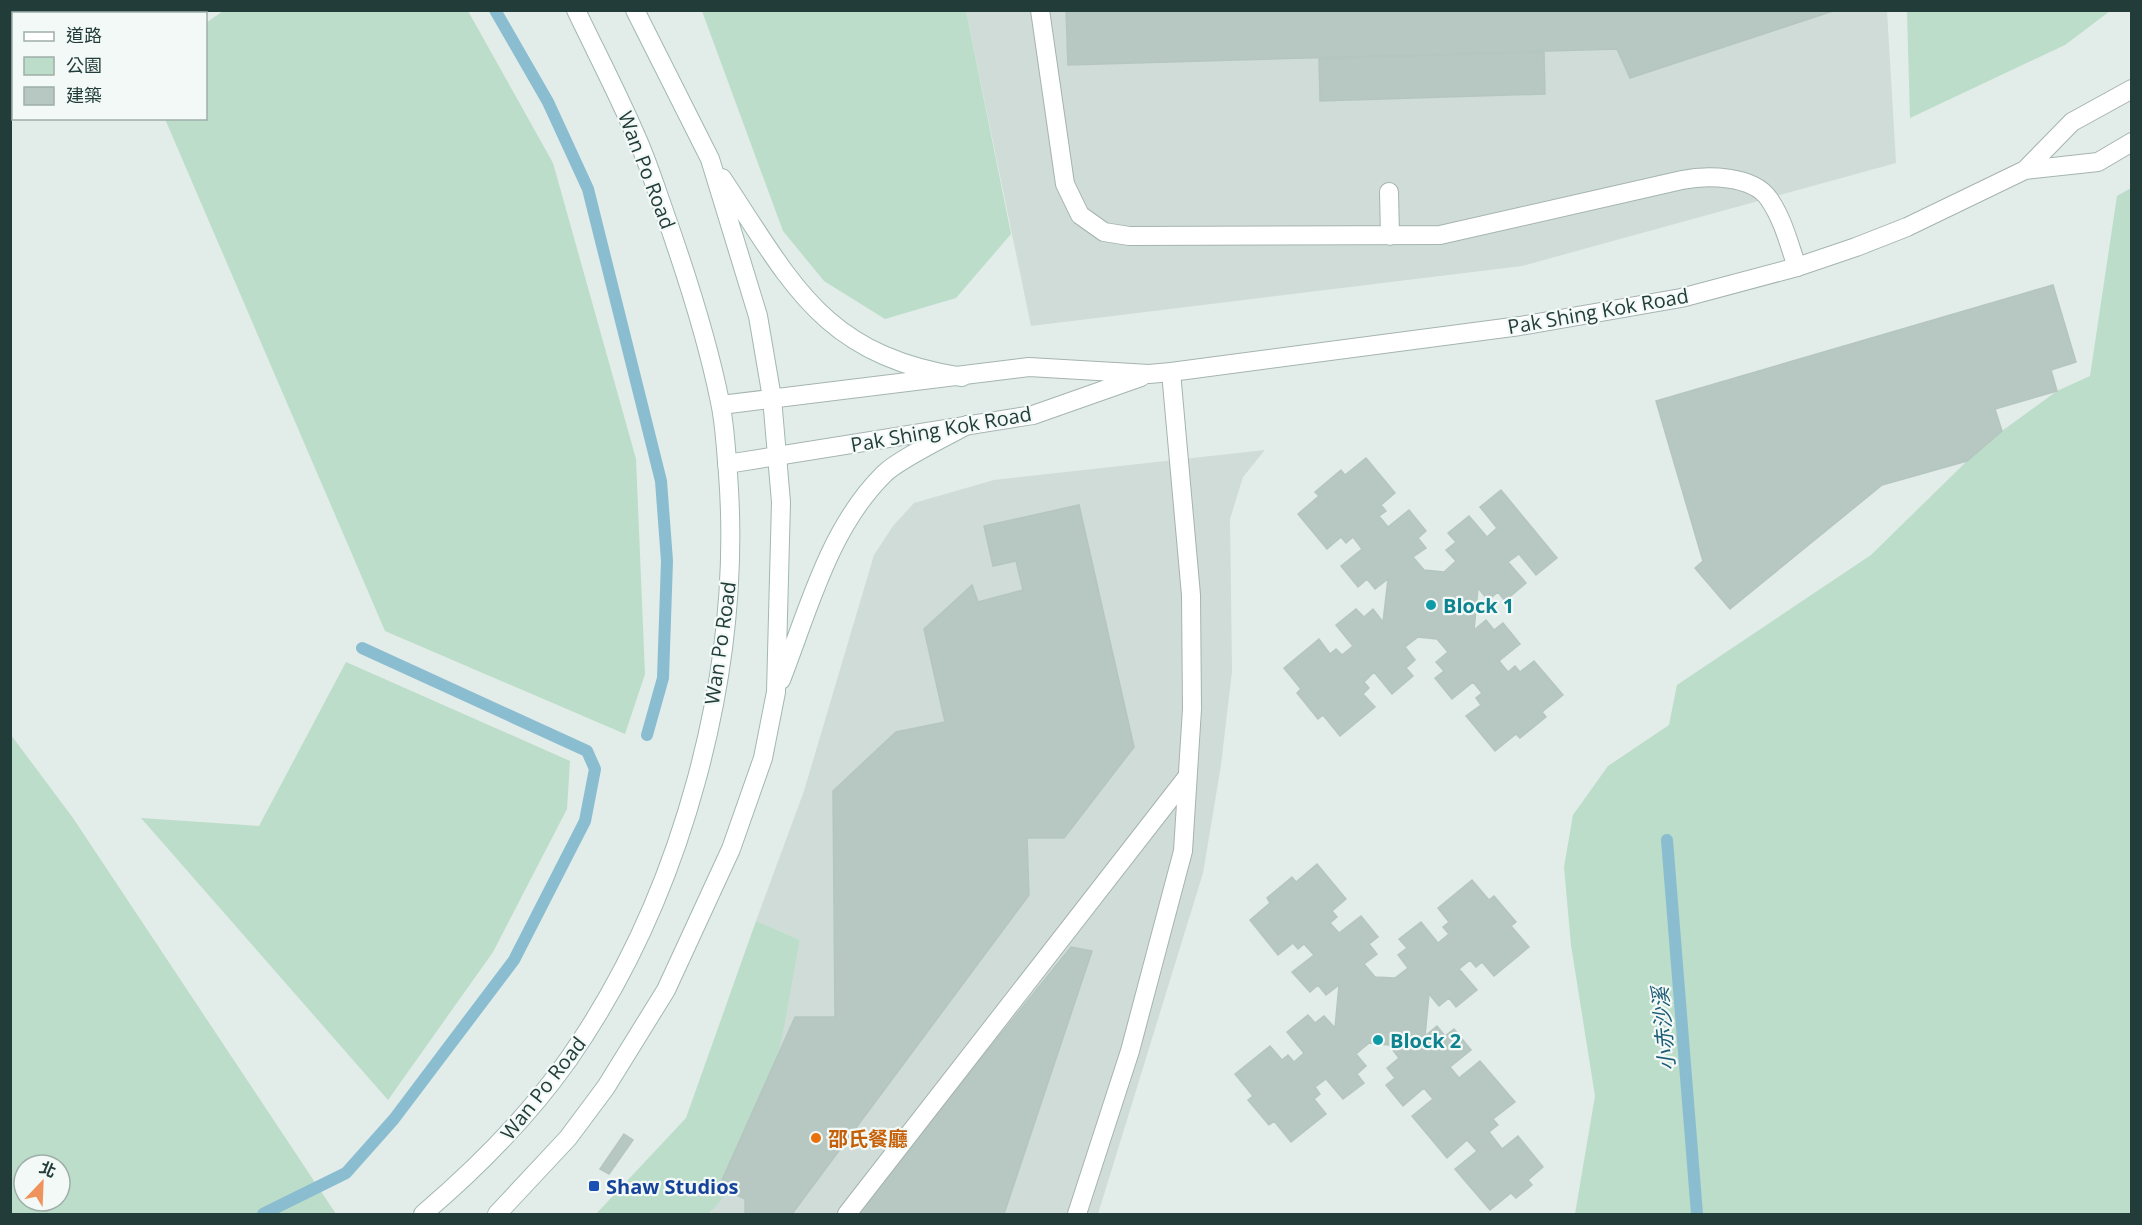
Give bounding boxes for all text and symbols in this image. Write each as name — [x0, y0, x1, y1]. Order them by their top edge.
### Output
legend — [12, 12, 207, 120]
text: 道路 — [66, 23, 102, 47]
text: 公園 — [66, 53, 102, 77]
text: 建築 — [66, 83, 102, 107]
street label: Wan Po Road — [612, 107, 682, 233]
street label: Pak Shing Kok Road — [1505, 282, 1691, 340]
street label: Pak Shing Kok Road — [848, 400, 1034, 458]
street label: Wan Po Road — [698, 580, 742, 706]
place label: Block 1 — [1443, 592, 1514, 619]
marker: Block 1 — [1424, 598, 1438, 612]
water label: 小赤沙溪 — [1645, 983, 1681, 1072]
place label: Block 2 — [1390, 1027, 1461, 1054]
street label: Wan Po Road — [494, 1031, 592, 1145]
marker: Block 2 — [1371, 1033, 1385, 1047]
place label: 邵氏餐廳 — [828, 1125, 908, 1152]
marker: 邵氏餐廳 — [809, 1131, 823, 1145]
north arrow — [12, 1153, 72, 1213]
text: 北 — [36, 1156, 60, 1182]
place label: Shaw Studios — [606, 1173, 739, 1200]
marker: Shaw Studios — [587, 1179, 601, 1193]

